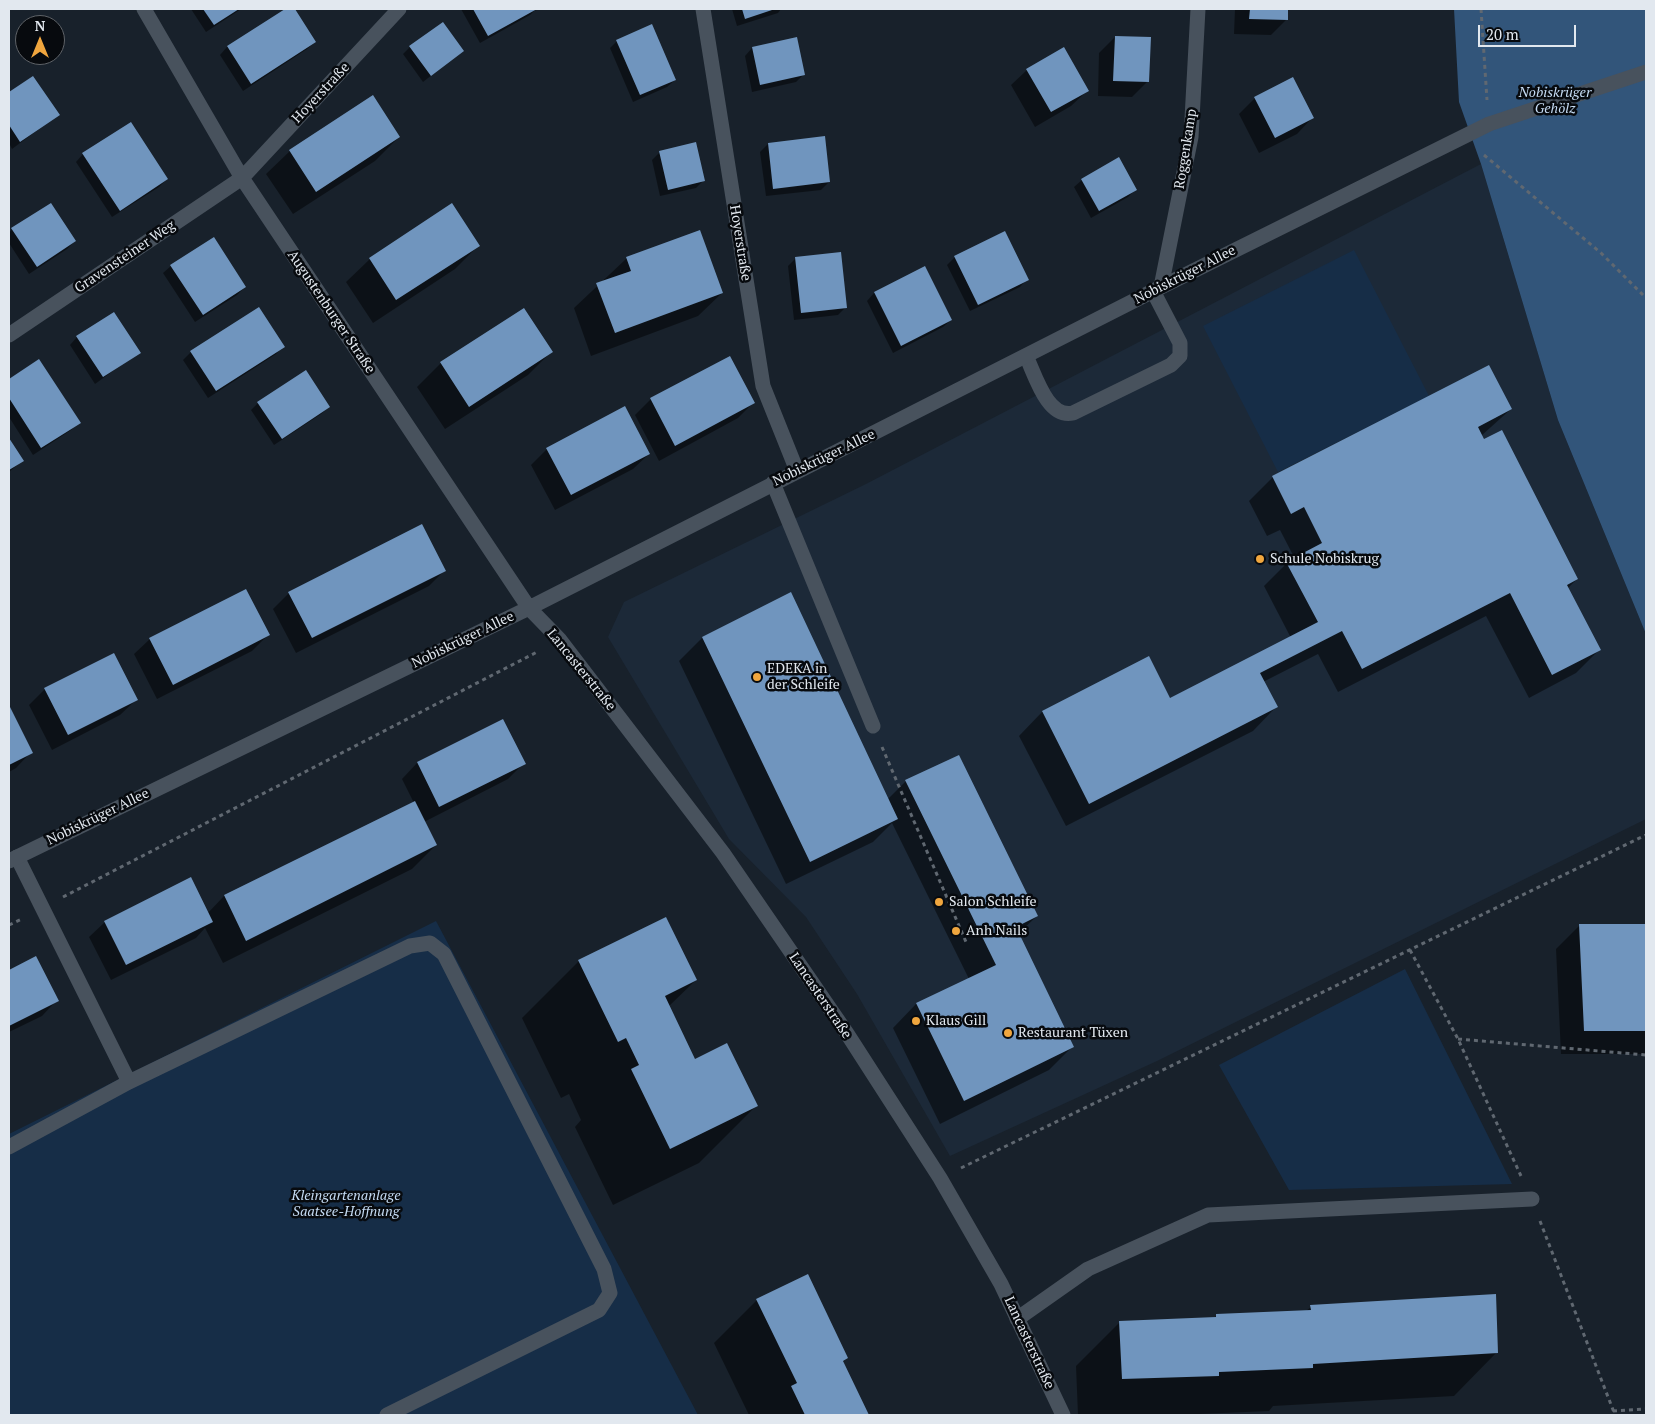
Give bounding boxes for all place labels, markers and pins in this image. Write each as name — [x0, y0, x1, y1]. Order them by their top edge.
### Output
place label: Schule Nobiskrug — [1270, 551, 1379, 567]
marker: Schule Nobiskrug — [1254, 553, 1266, 565]
place label: EDEKA in der Schleife — [767, 661, 840, 694]
marker: EDEKA in der Schleife — [751, 671, 763, 683]
place label: Salon Schleife — [949, 894, 1037, 910]
marker: Salon Schleife — [933, 896, 945, 908]
place label: Anh Nails — [966, 923, 1027, 939]
marker: Anh Nails — [950, 925, 962, 937]
place label: Klaus Gill — [926, 1013, 986, 1029]
marker: Klaus Gill — [910, 1015, 922, 1027]
place label: Restaurant Tüxen — [1018, 1025, 1128, 1041]
marker: Restaurant Tüxen — [1002, 1027, 1014, 1039]

